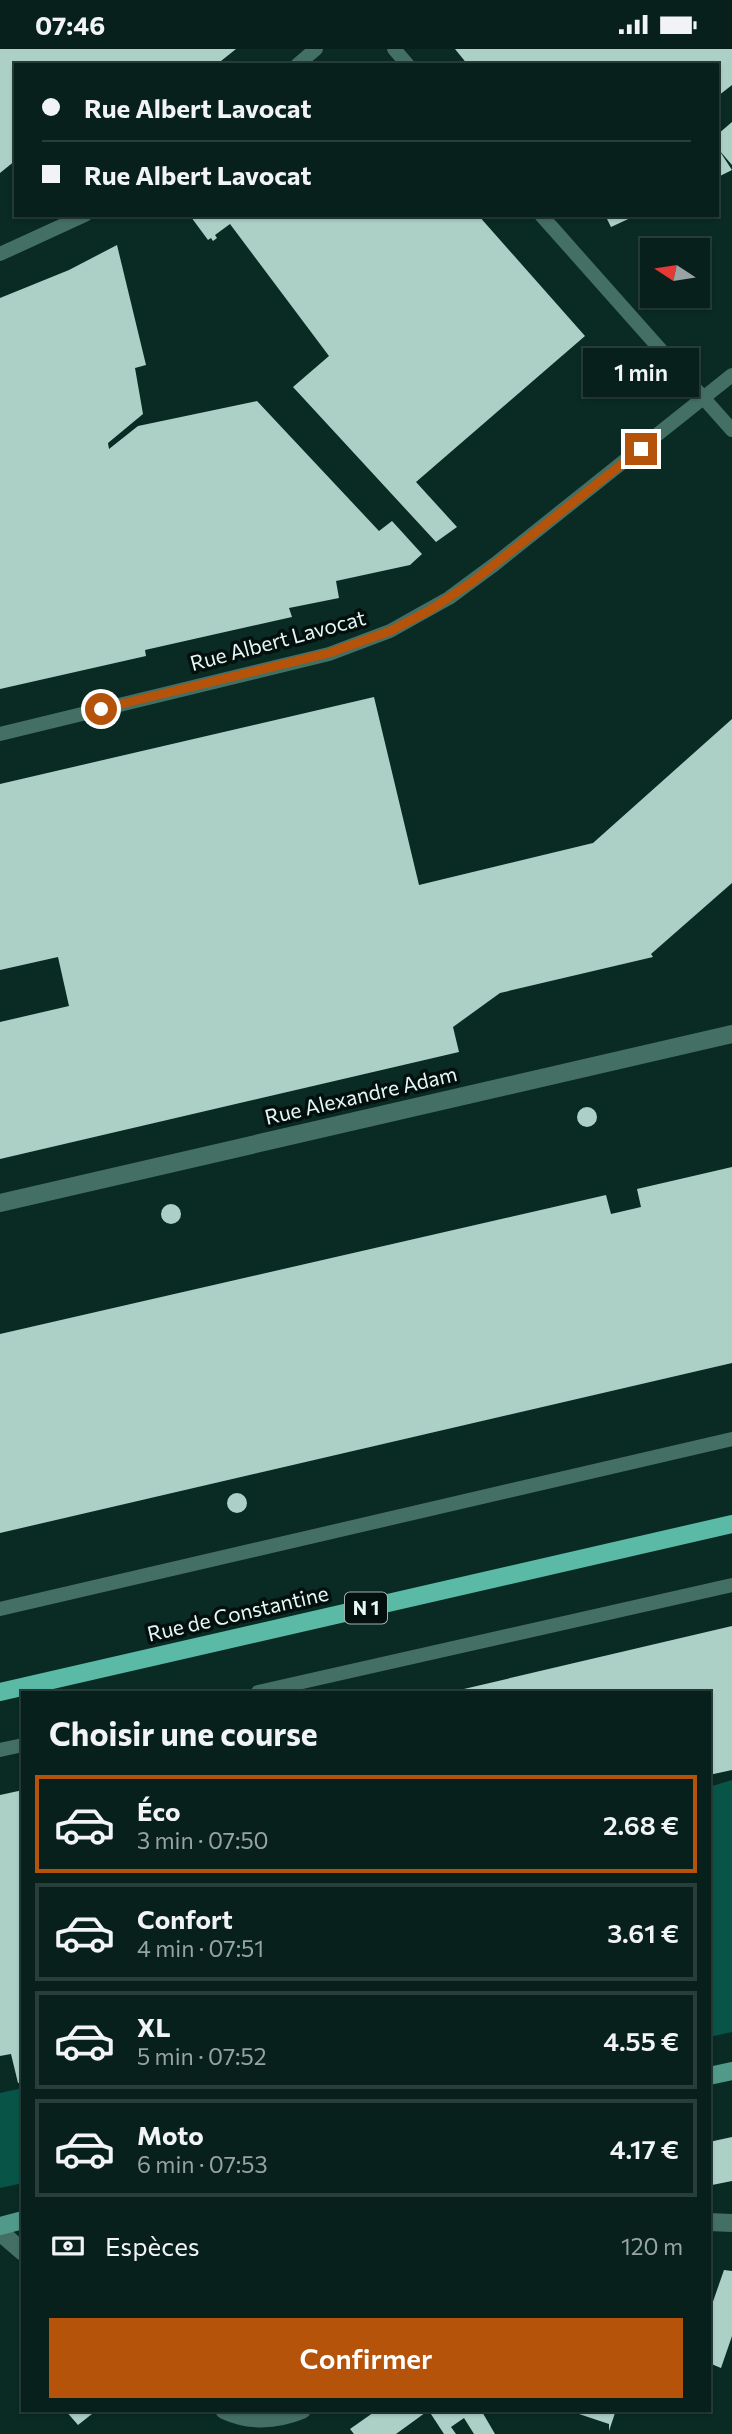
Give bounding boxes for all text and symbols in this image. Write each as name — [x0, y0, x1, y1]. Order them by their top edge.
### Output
text: 07:46 — [35, 9, 105, 40]
text: Rue Albert Lavocat — [84, 92, 312, 123]
text: Rue Albert Lavocat — [84, 159, 312, 190]
north arrow — [640, 238, 710, 308]
map controls — [640, 238, 710, 308]
callout: 1 min — [583, 347, 699, 397]
text: 1 min — [614, 358, 668, 386]
route end — [625, 433, 657, 465]
street label: Rue Albert Lavocat — [187, 604, 368, 675]
route start — [85, 693, 117, 725]
street label: Rue Alexandre Adam — [262, 1060, 459, 1129]
street label: Rue de Constantine — [145, 1580, 331, 1646]
road number: N 1 — [345, 1593, 387, 1623]
text: Choisir une course — [49, 1713, 318, 1753]
icon: car — [53, 1793, 116, 1856]
text: Éco — [137, 1795, 181, 1826]
text: 2.68 € — [603, 1809, 679, 1840]
text: 3 min · 07:50 — [137, 1826, 269, 1854]
icon: car — [53, 1901, 116, 1964]
text: Confort — [137, 1903, 233, 1934]
text: 3.61 € — [607, 1917, 679, 1948]
text: 4 min · 07:51 — [137, 1934, 264, 1962]
icon: car — [53, 2009, 116, 2072]
text: XL — [137, 2011, 171, 2042]
text: 4.55 € — [603, 2025, 679, 2056]
text: 5 min · 07:52 — [137, 2042, 266, 2070]
icon: car — [53, 2117, 116, 2180]
text: Moto — [137, 2119, 204, 2150]
text: 4.17 € — [610, 2133, 679, 2164]
text: 6 min · 07:53 — [137, 2150, 268, 2178]
icon: cash — [49, 2227, 87, 2265]
text: Espèces — [105, 2230, 200, 2261]
text: 120 m — [621, 2232, 683, 2260]
button: Confirmer — [49, 2318, 683, 2398]

